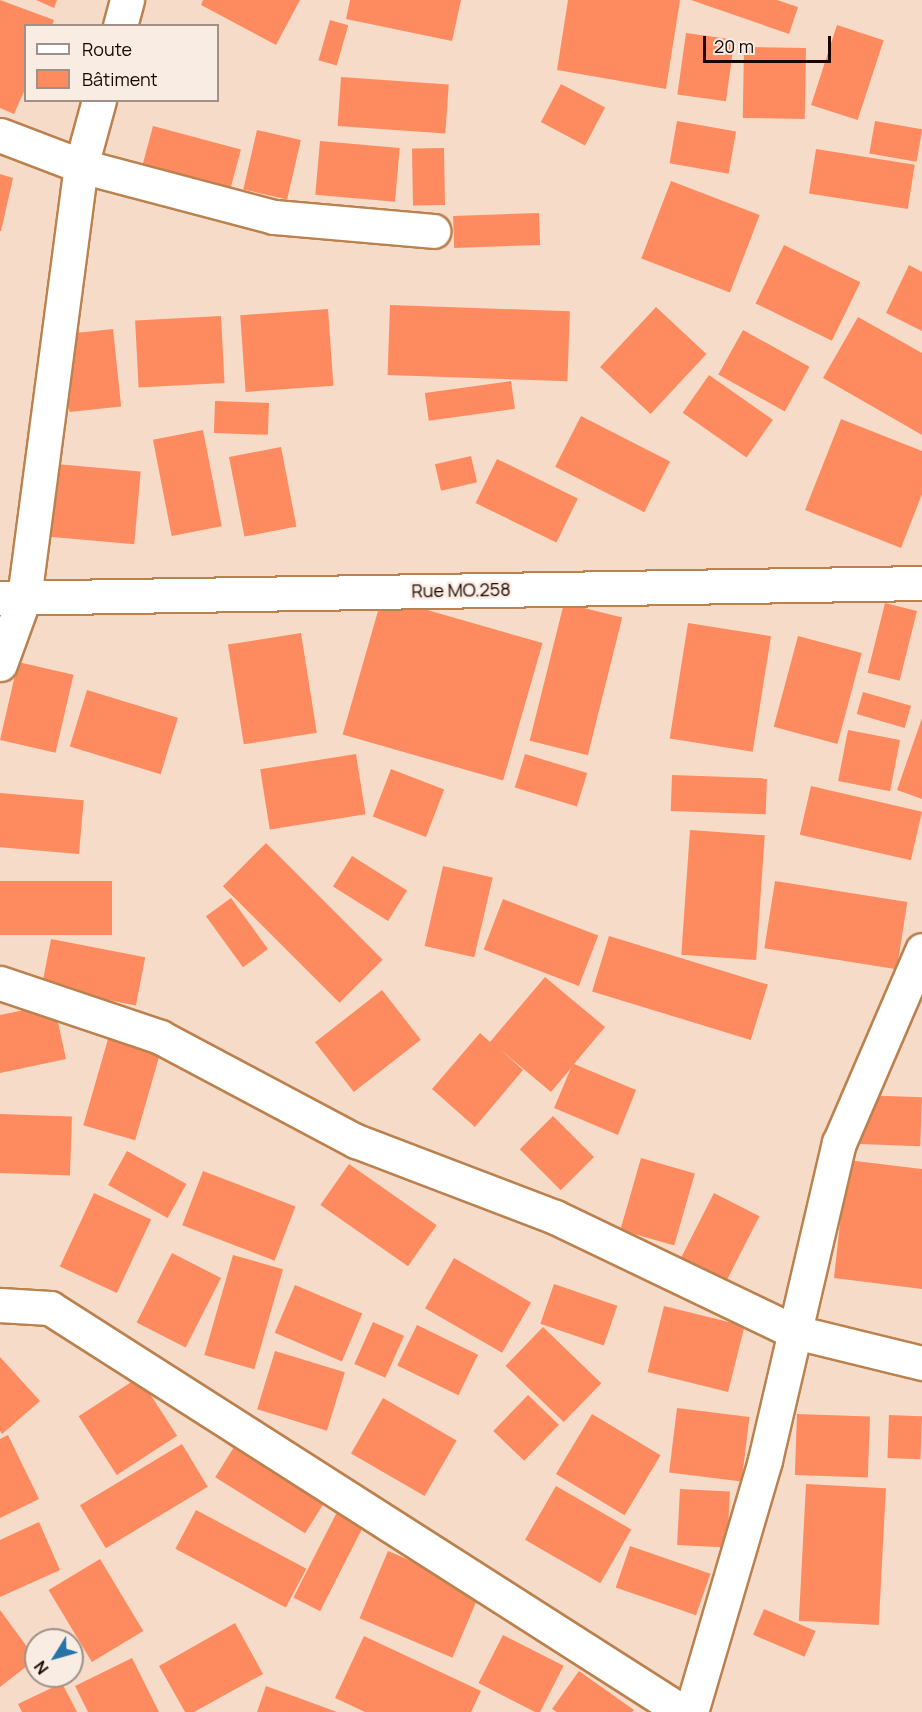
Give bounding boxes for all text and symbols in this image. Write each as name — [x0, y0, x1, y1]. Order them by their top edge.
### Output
legend — [24, 24, 219, 102]
scale bar — [706, 24, 834, 62]
text: 20 m — [714, 34, 754, 58]
text: Route — [82, 37, 132, 61]
text: Bâtiment — [82, 67, 158, 91]
street label: Rue MO.258 — [411, 578, 511, 602]
north arrow — [24, 1628, 84, 1688]
text: N — [29, 1656, 53, 1679]

